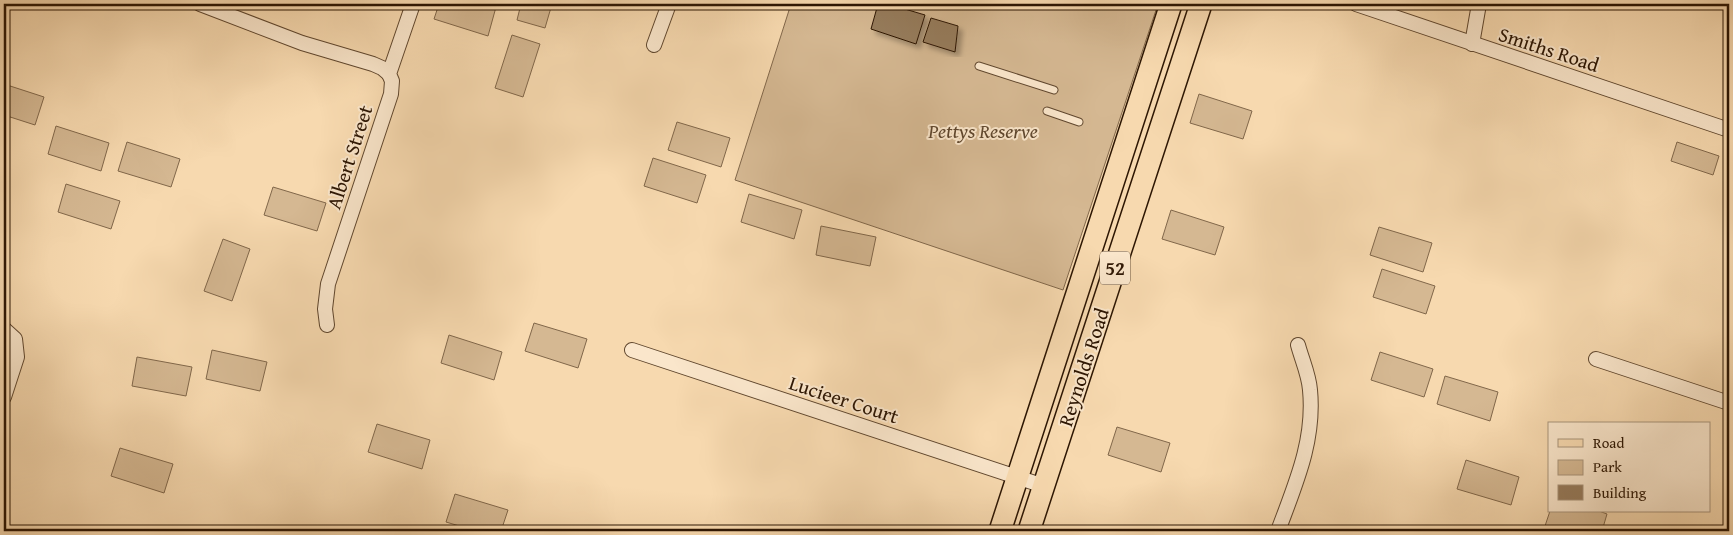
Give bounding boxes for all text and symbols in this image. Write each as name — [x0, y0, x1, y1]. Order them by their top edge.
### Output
street label: Smiths Road — [1495, 19, 1603, 79]
street label: Albert Street — [319, 101, 379, 213]
park label: Pettys Reserve — [927, 116, 1038, 145]
road number: 52 — [1100, 252, 1130, 284]
street label: Reynolds Road — [1050, 304, 1116, 430]
street label: Lucieer Court — [785, 368, 903, 430]
legend — [1548, 422, 1710, 512]
text: Road — [1593, 432, 1624, 453]
text: Park — [1593, 456, 1622, 477]
text: Building — [1593, 482, 1647, 503]

